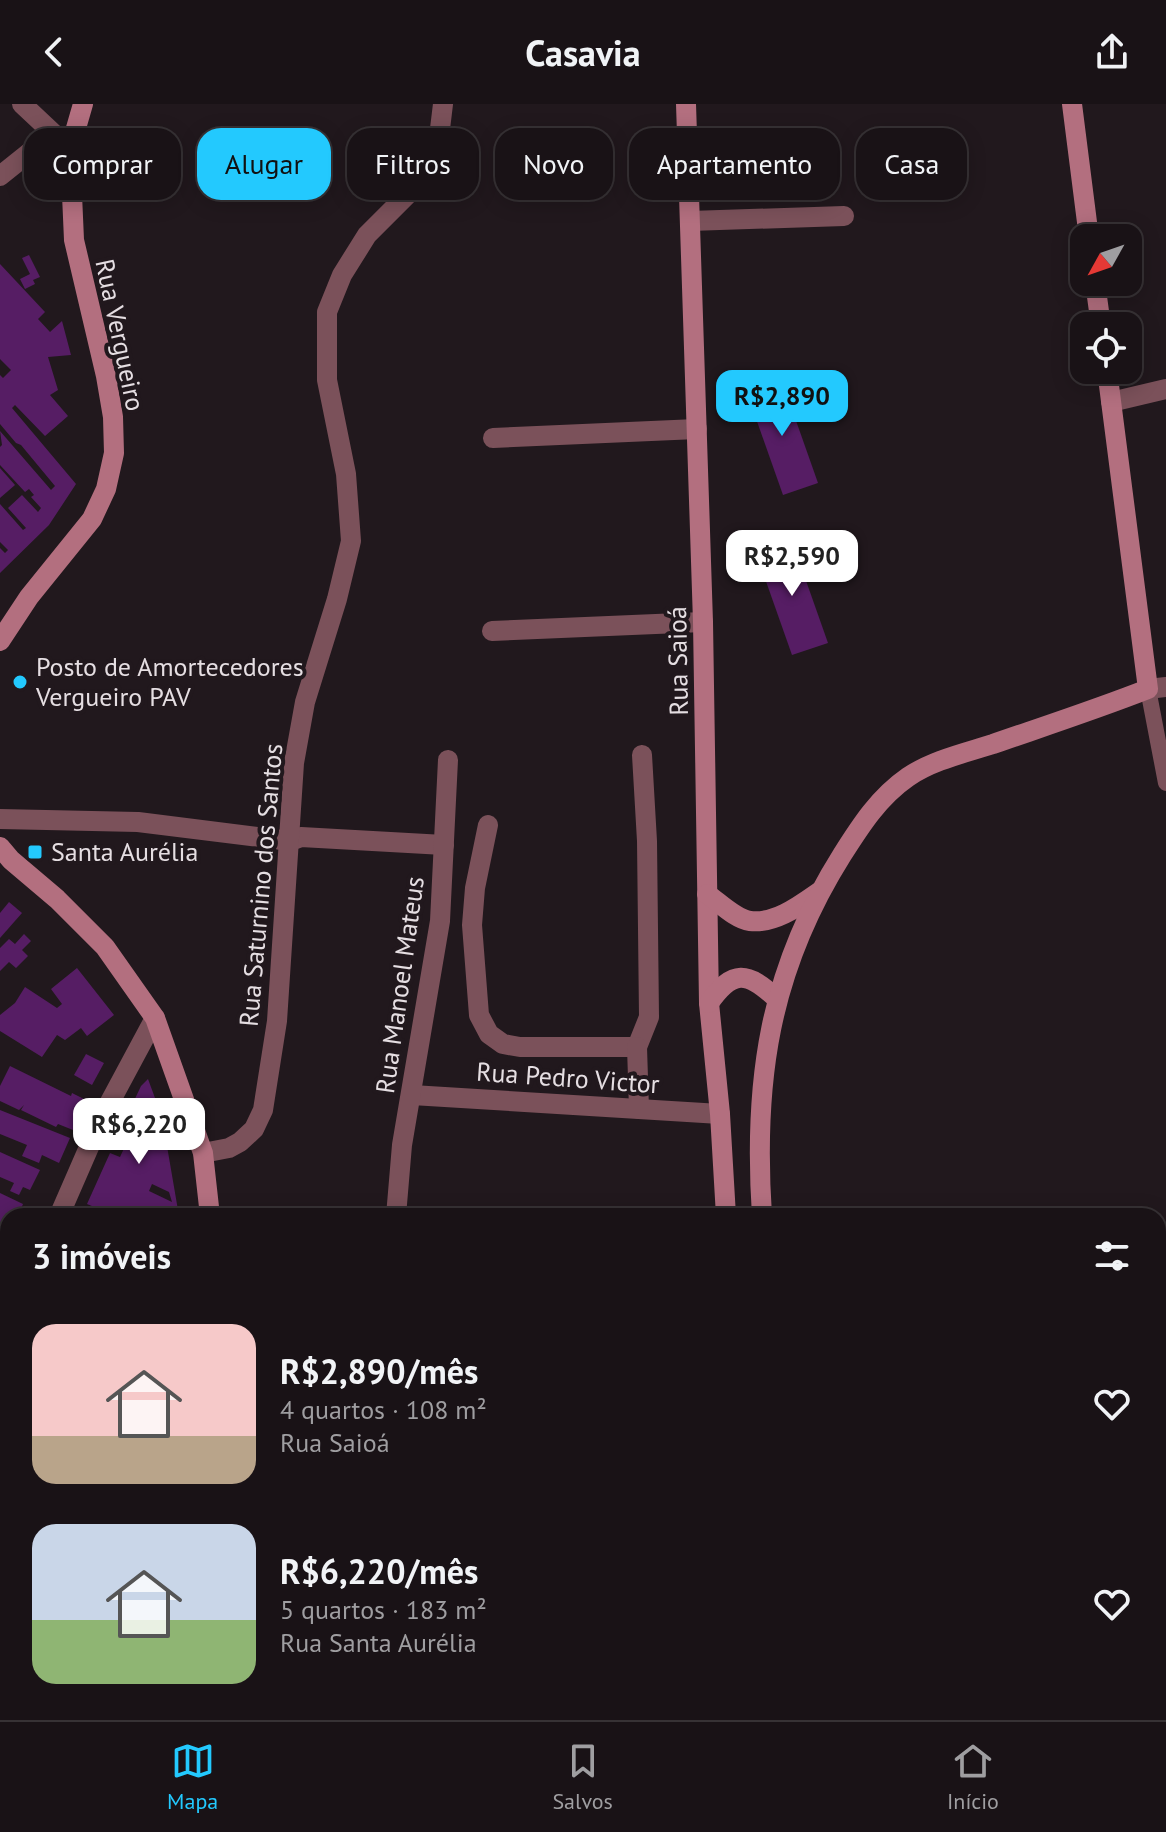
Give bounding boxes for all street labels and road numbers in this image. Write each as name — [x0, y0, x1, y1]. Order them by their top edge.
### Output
street label: Rua Vergueiro — [88, 256, 153, 414]
street label: Rua Saioá — [660, 606, 695, 716]
street label: Rua Saturnino dos Santos — [232, 742, 289, 1028]
street label: Rua Manoel Mateus — [368, 874, 431, 1095]
street label: Rua Pedro Victor — [475, 1055, 661, 1100]

